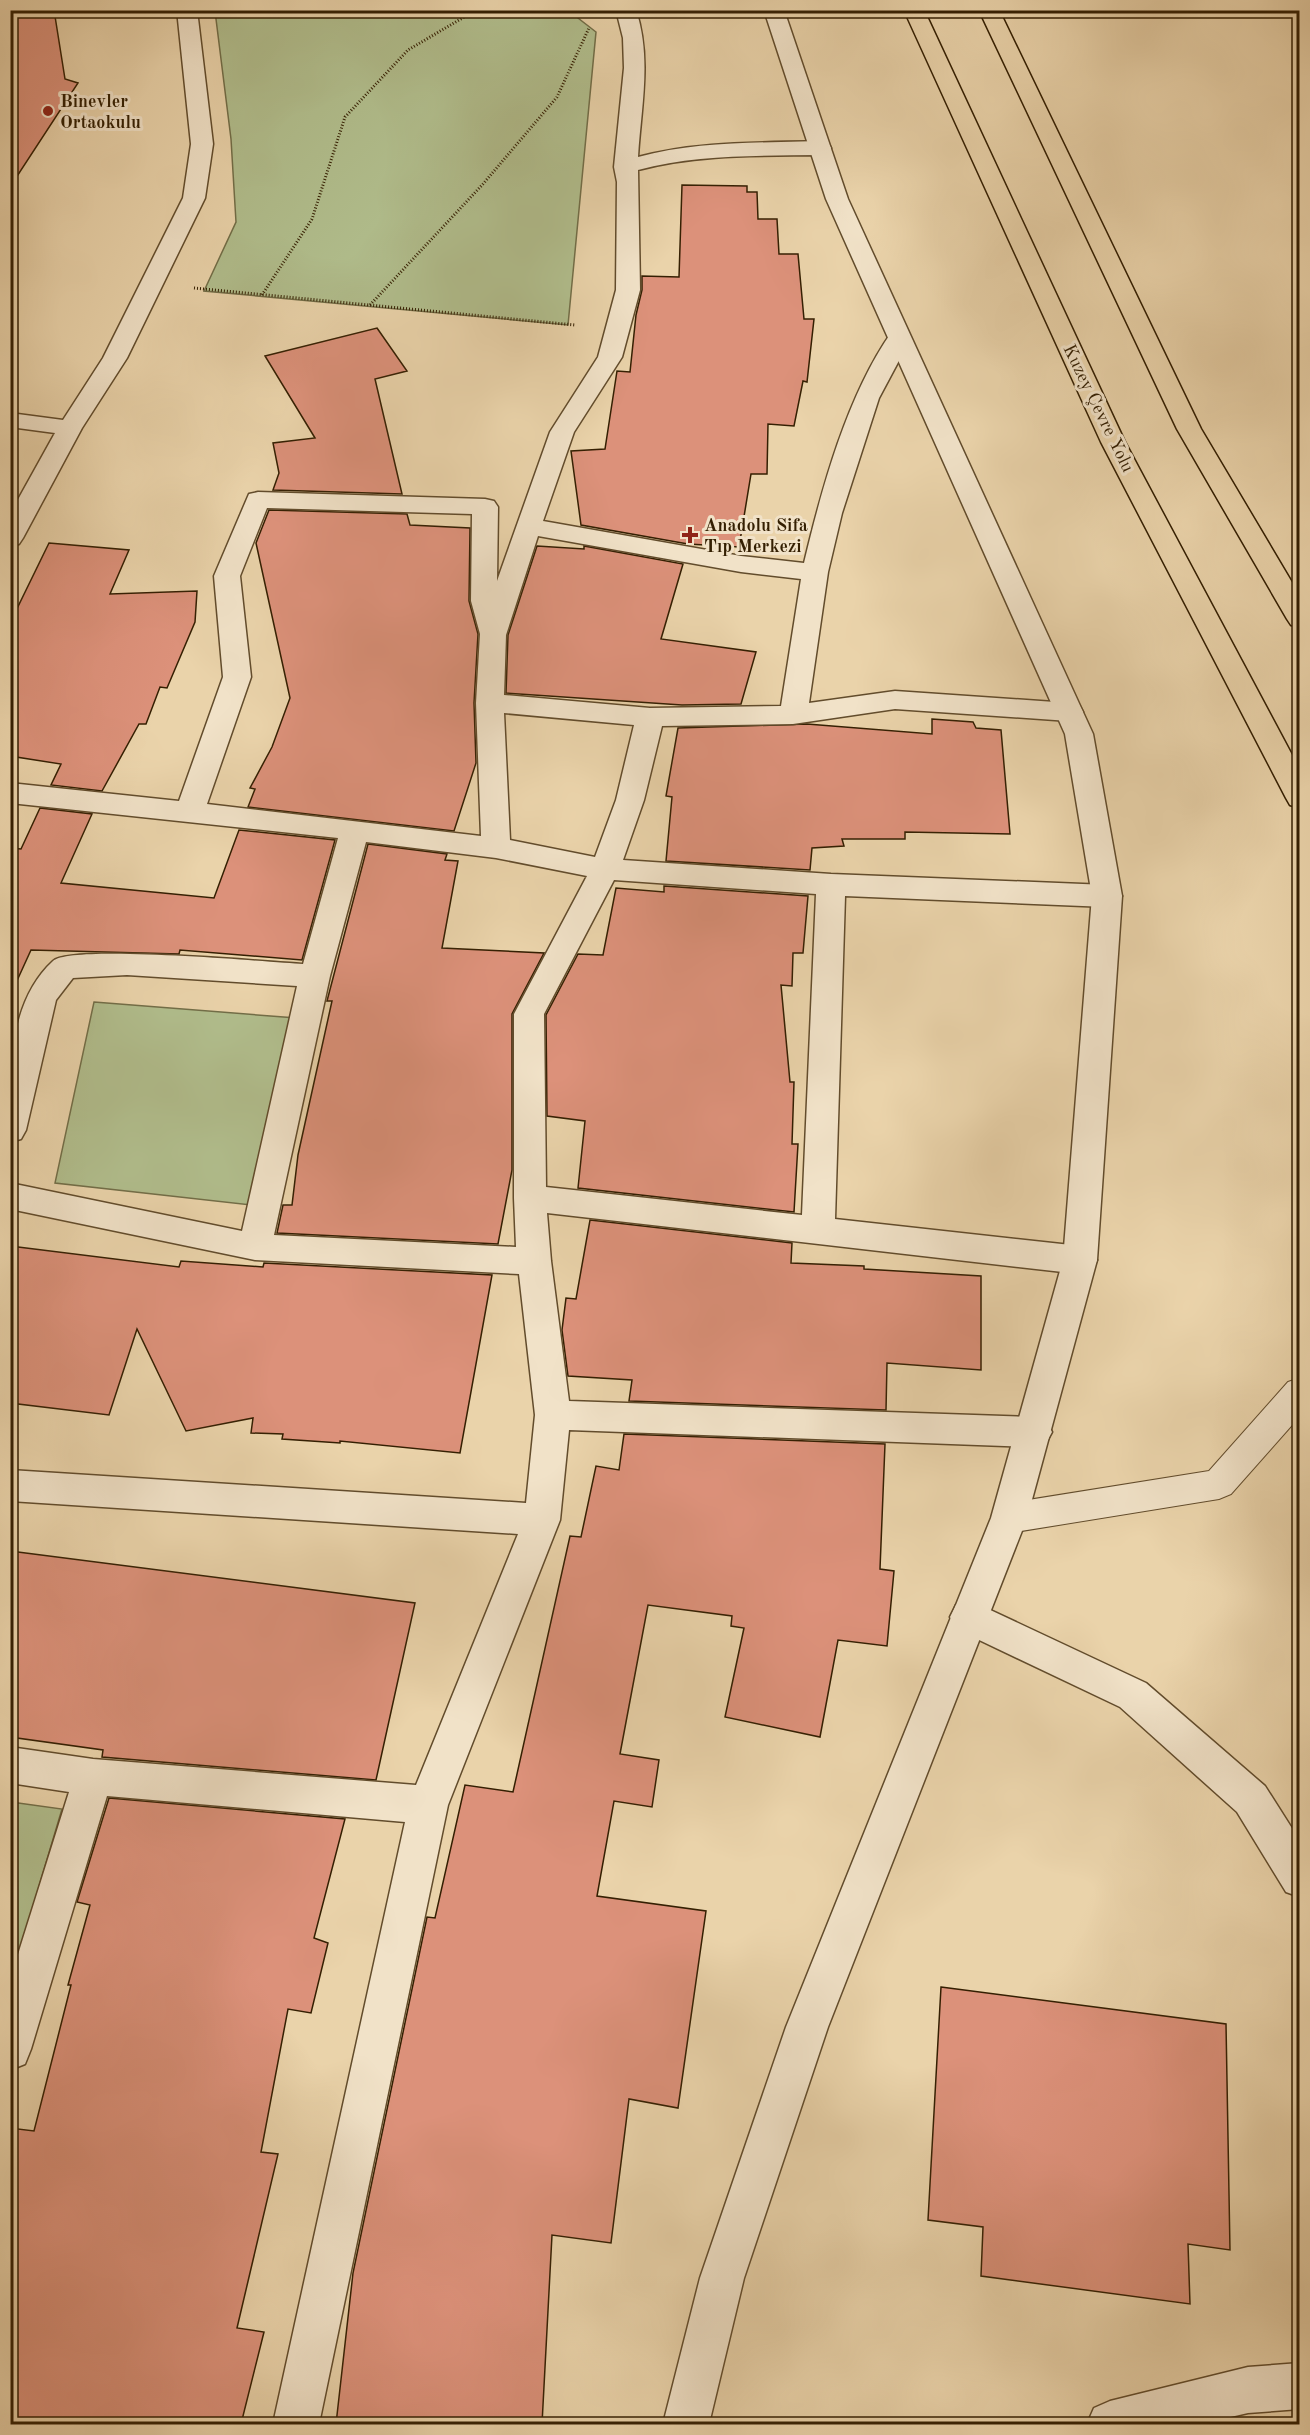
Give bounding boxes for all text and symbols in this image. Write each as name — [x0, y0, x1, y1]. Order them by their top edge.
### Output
place label: Binevler Ortaokulu — [60, 93, 141, 132]
marker: Binevler Ortaokulu — [41, 104, 55, 118]
street label: Kuzey Çevre Yolu — [1059, 342, 1137, 476]
place label: Anadolu Sifa Tıp Merkezi — [704, 517, 808, 556]
marker: Anadolu Sifa Tıp Merkezi — [681, 526, 699, 544]

